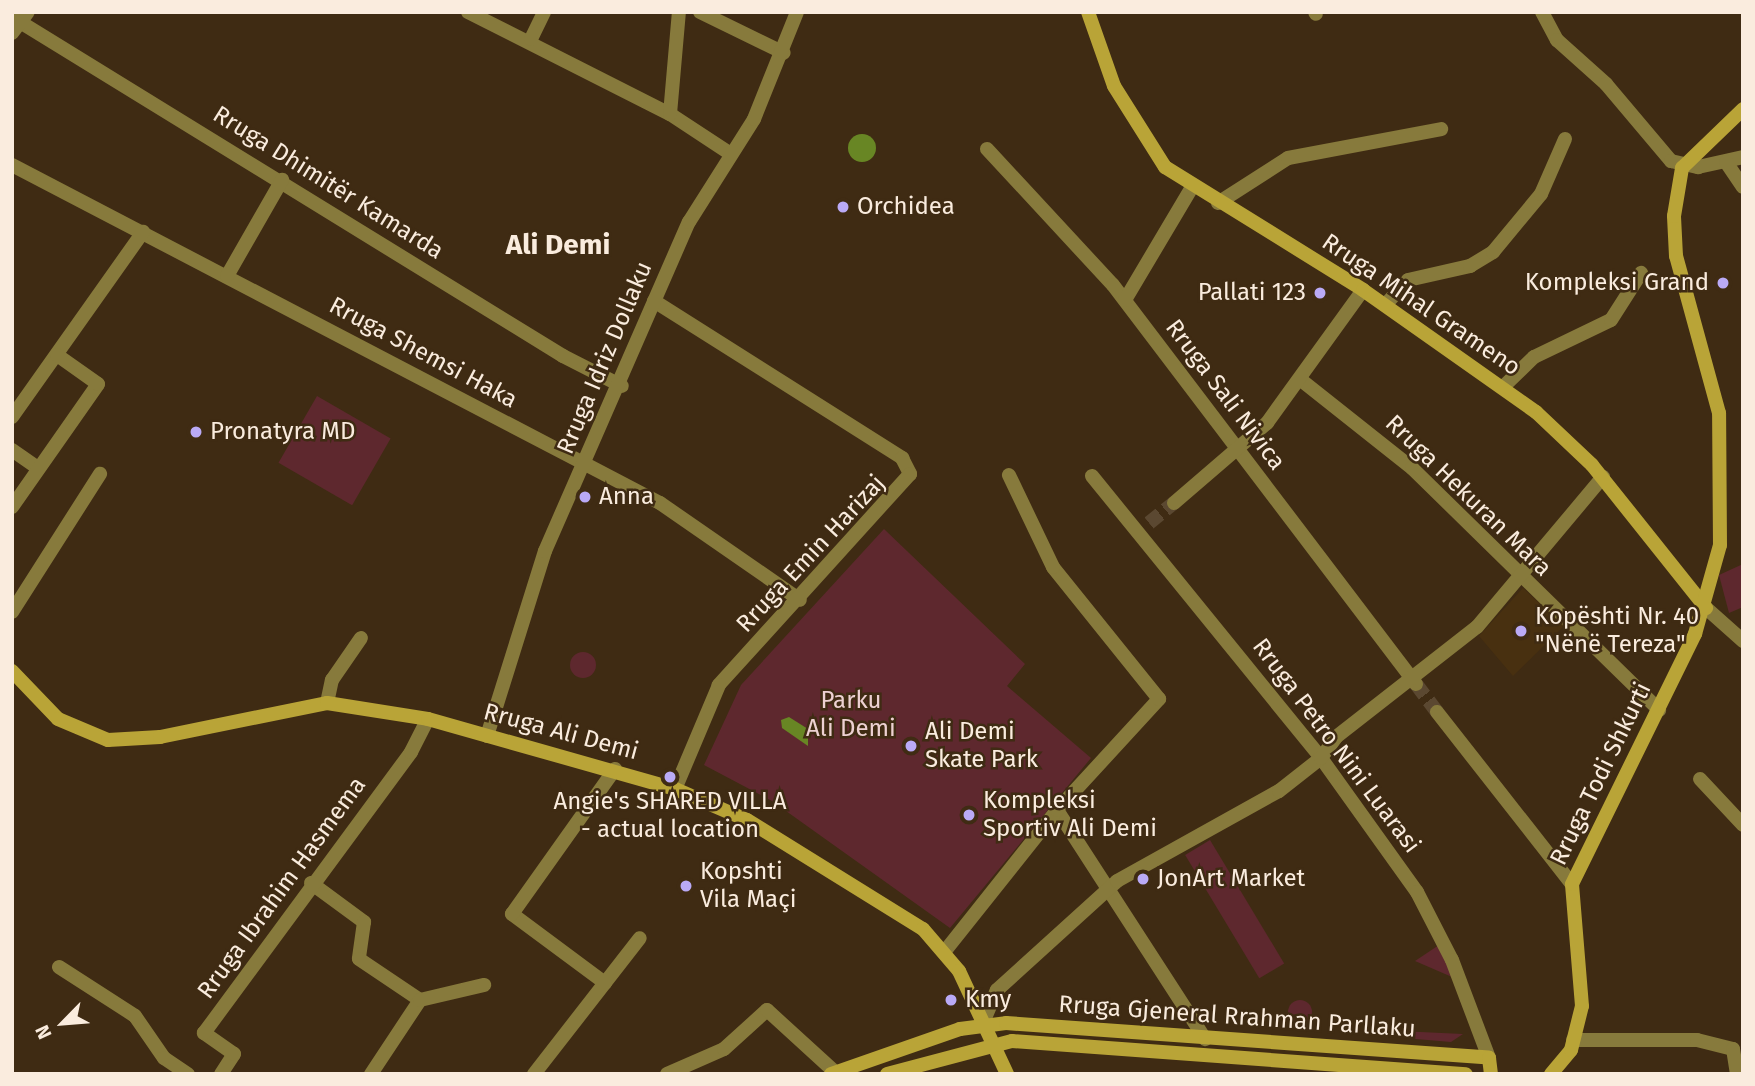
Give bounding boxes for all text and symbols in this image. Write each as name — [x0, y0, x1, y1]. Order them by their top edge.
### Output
street label: Rruga Dhimitër Kamarda — [207, 100, 449, 266]
place label: Orchidea — [857, 193, 955, 221]
marker: Orchidea — [835, 199, 851, 215]
district label: Ali Demi — [506, 228, 610, 262]
street label: Rruga Mihal Grameno — [1316, 228, 1526, 382]
street label: Rruga Idriz Dollaku — [551, 258, 659, 458]
place label: Kompleksi Grand — [1525, 269, 1709, 297]
marker: Kompleksi Grand — [1715, 275, 1731, 291]
place label: Pallati 123 — [1198, 279, 1306, 307]
marker: Pallati 123 — [1312, 285, 1328, 301]
street label: Rruga Shemsi Haka — [324, 291, 522, 415]
street label: Rruga Sali Nivica — [1159, 314, 1291, 476]
street label: Rruga Hekuran Mara — [1379, 409, 1557, 583]
place label: Pronatyra MD — [210, 418, 355, 446]
marker: Pronatyra MD — [188, 424, 204, 440]
street label: Rruga Emin Harizaj — [731, 469, 891, 639]
place label: Anna — [599, 483, 654, 511]
marker: Anna — [577, 489, 593, 505]
place label: Kopështi Nr. 40 "Nënë Tereza" — [1535, 603, 1699, 659]
marker: Kopështi Nr. 40 "Nënë Tereza" — [1513, 623, 1529, 639]
street label: Rruga Petro Nini Luarasi — [1246, 633, 1426, 859]
street label: Rruga Todi Shkurti — [1544, 678, 1658, 870]
park label: Parku Ali Demi — [806, 687, 896, 743]
street label: Rruga Ali Demi — [480, 698, 642, 766]
place label: Ali Demi Skate Park — [925, 718, 1038, 774]
marker: Ali Demi Skate Park — [903, 738, 919, 754]
marker: Angie's SHARED VILLA - actual location — [662, 769, 678, 785]
street label: Rruga Ibrahim Hasmema — [192, 771, 372, 1005]
place label: Kompleksi Sportiv Ali Demi — [983, 787, 1157, 843]
place label: Angie's SHARED VILLA - actual location — [554, 788, 786, 844]
marker: Kompleksi Sportiv Ali Demi — [961, 807, 977, 823]
place label: Kopshti Vila Maçi — [700, 858, 796, 914]
place label: JonArt Market — [1157, 865, 1305, 893]
marker: JonArt Market — [1135, 871, 1151, 887]
marker: Kopshti Vila Maçi — [678, 878, 694, 894]
place label: Kmy — [965, 986, 1011, 1014]
north arrow — [28, 988, 98, 1058]
street label: Rruga Gjeneral Rrahman Parllaku — [1057, 990, 1417, 1044]
marker: Kmy — [943, 992, 959, 1008]
text: N — [30, 1022, 57, 1043]

